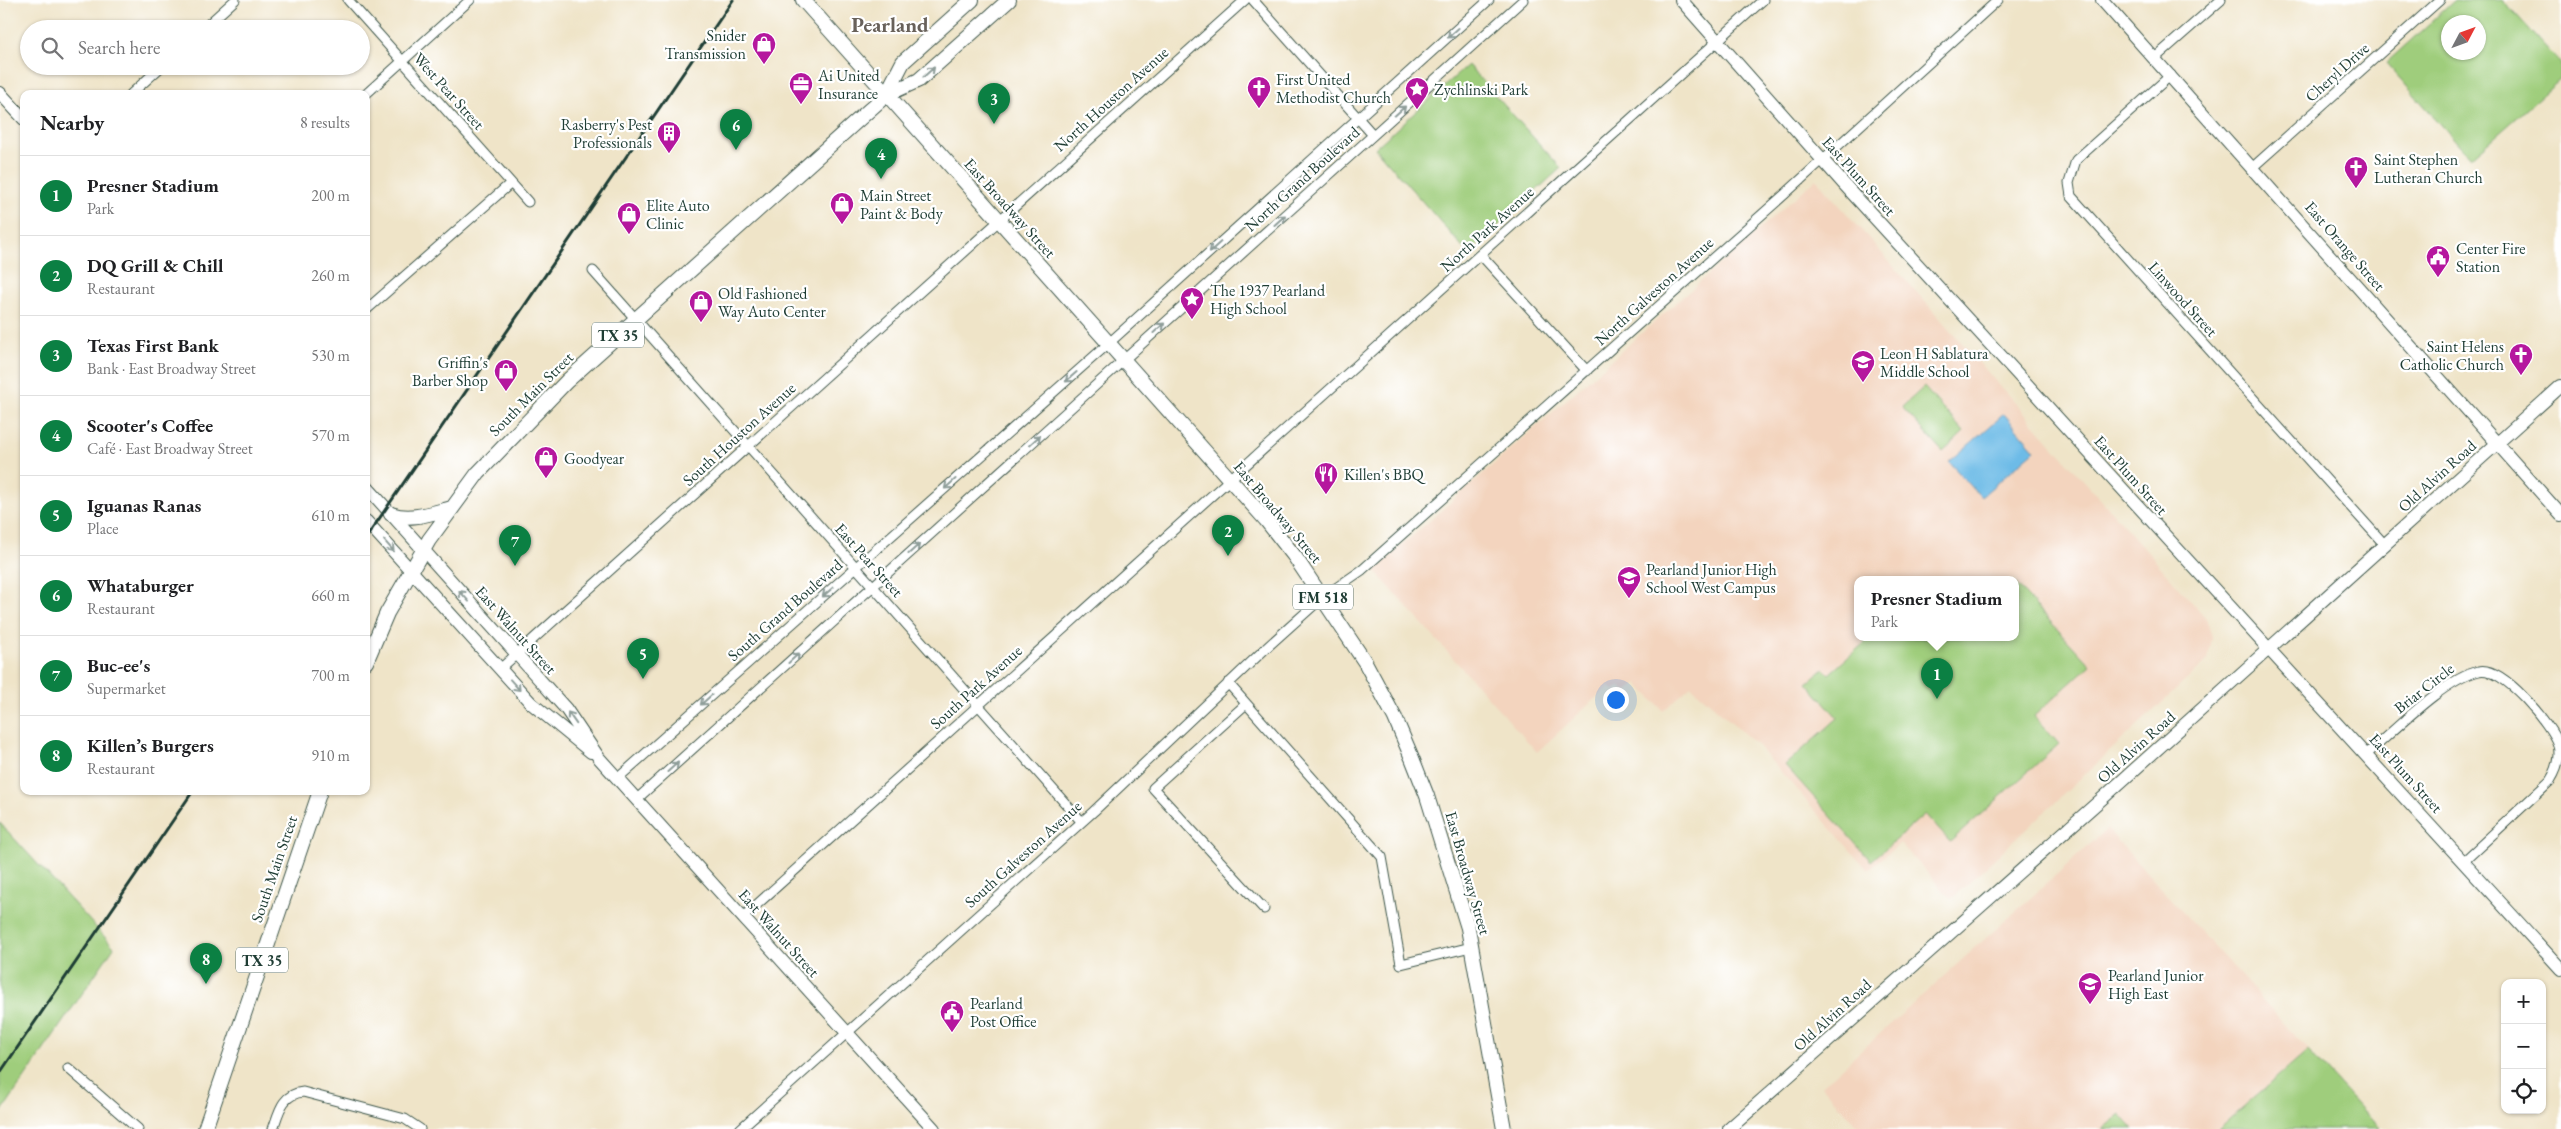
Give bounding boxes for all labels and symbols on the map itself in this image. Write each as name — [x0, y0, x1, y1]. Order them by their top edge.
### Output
district label: Pearland — [851, 11, 929, 38]
north arrow — [2441, 15, 2486, 60]
place label: Snider Transmission — [665, 25, 747, 64]
one-way arrow — [1446, 27, 1459, 39]
shop icon: Snider Transmission — [751, 31, 777, 65]
street label: Cheryl Drive — [2300, 38, 2374, 106]
street label: North Houston Avenue — [1049, 42, 1173, 156]
street label: West Pear Street — [409, 48, 489, 134]
place label: Ai United Insurance — [817, 65, 880, 104]
one-way arrow — [922, 66, 935, 77]
place label: First United Methodist Church — [1276, 69, 1391, 108]
office icon: Ai United Insurance — [788, 71, 814, 105]
church icon: First United Methodist Church — [1246, 75, 1272, 109]
place icon: Zychlinski Park — [1404, 76, 1430, 110]
place label: Zychlinski Park — [1434, 79, 1529, 100]
pin: 3 — [978, 83, 1010, 124]
one-way arrow — [1394, 105, 1407, 117]
pin: 6 — [720, 109, 752, 150]
place label: Rasberry's Pest Professionals — [561, 114, 652, 153]
building icon: Rasberry's Pest Professionals — [656, 120, 682, 154]
street label: North Grand Boulevard — [1240, 121, 1365, 236]
street label: East Plum Street — [1818, 132, 1900, 220]
pin: 4 — [865, 138, 897, 179]
place label: Saint Stephen Lutheran Church — [2374, 149, 2483, 188]
street label: East Broadway Street — [960, 154, 1060, 262]
church icon: Saint Stephen Lutheran Church — [2343, 155, 2369, 189]
street label: North Park Avenue — [1436, 181, 1538, 277]
place label: Main Street Paint & Body — [860, 185, 944, 224]
shop icon: Main Street Paint & Body — [829, 191, 855, 225]
place label: Elite Auto Clinic — [646, 195, 710, 234]
street label: East Orange Street — [2300, 197, 2390, 295]
shop icon: Elite Auto Clinic — [616, 201, 642, 235]
one-way arrow — [1273, 214, 1286, 225]
street label: North Galveston Avenue — [1590, 232, 1718, 350]
place label: Center Fire Station — [2456, 238, 2526, 277]
one-way arrow — [1209, 241, 1222, 253]
public building icon: Center Fire Station — [2425, 244, 2451, 278]
street label: Linwood Street — [2144, 257, 2222, 341]
place label: The 1937 Pearland High School — [1210, 280, 1326, 319]
place label: Old Fashioned Way Auto Center — [718, 283, 826, 322]
place icon: The 1937 Pearland High School — [1179, 286, 1205, 320]
shop icon: Old Fashioned Way Auto Center — [688, 289, 714, 323]
road number: TX 35 — [592, 322, 644, 348]
one-way arrow — [1152, 323, 1165, 334]
place label: Saint Helens Catholic Church — [2400, 336, 2504, 375]
church icon: Saint Helens Catholic Church — [2508, 342, 2534, 376]
place label: Leon H Sablatura Middle School — [1880, 343, 1989, 382]
street label: South Main Street — [484, 347, 578, 441]
school or university icon: Leon H Sablatura Middle School — [1850, 349, 1876, 383]
place label: Griffin's Barber Shop — [412, 352, 488, 391]
shop icon: Griffin's Barber Shop — [493, 358, 519, 392]
one-way arrow — [1065, 371, 1078, 382]
street label: South Houston Avenue — [678, 378, 800, 490]
street label: East Plum Street — [2090, 431, 2172, 519]
one-way arrow — [1028, 434, 1041, 446]
street label: Old Alvin Road — [2393, 435, 2481, 517]
shop icon: Goodyear — [533, 445, 559, 479]
place label: Goodyear — [564, 448, 625, 469]
street label: East Broadway Street — [1229, 456, 1327, 568]
restaurant icon: Killen's BBQ — [1313, 461, 1339, 495]
place label: Killen's BBQ — [1344, 464, 1427, 485]
one-way arrow — [943, 478, 956, 490]
pin: 2 — [1212, 515, 1244, 556]
street label: East Pear Street — [830, 519, 908, 601]
pin: 7 — [499, 525, 531, 566]
one-way arrow — [383, 540, 395, 553]
one-way arrow — [908, 543, 921, 555]
street label: South Grand Boulevard — [723, 554, 848, 666]
place label: Pearland Junior High School West Campus — [1646, 559, 1777, 598]
school or university icon: Pearland Junior High School West Campus — [1616, 565, 1642, 599]
street label: East Walnut Street — [471, 581, 561, 679]
road number: FM 518 — [1293, 584, 1353, 610]
one-way arrow — [821, 586, 834, 598]
one-way arrow — [458, 590, 470, 603]
pin: 5 — [627, 638, 659, 679]
street label: South Park Avenue — [926, 640, 1026, 734]
one-way arrow — [787, 652, 800, 664]
pin: 1 — [1921, 658, 1953, 699]
street label: Briar Circle — [2390, 658, 2458, 718]
one-way arrow — [509, 679, 521, 692]
your location — [1603, 687, 1629, 713]
one-way arrow — [700, 694, 713, 705]
street label: Old Alvin Road — [2092, 706, 2180, 788]
one-way arrow — [567, 711, 577, 725]
street label: East Plum Street — [2365, 729, 2447, 817]
one-way arrow — [667, 761, 680, 773]
street label: South Galveston Avenue — [960, 796, 1086, 912]
street label: East Broadway Street — [1440, 809, 1496, 937]
street label: South Main Street — [246, 813, 302, 925]
street label: East Walnut Street — [734, 884, 824, 982]
pin: 8 — [190, 943, 222, 984]
road number: TX 35 — [236, 948, 288, 972]
place label: Pearland Junior High East — [2108, 965, 2204, 1004]
school or university icon: Pearland Junior High East — [2077, 971, 2103, 1005]
street label: Old Alvin Road — [1788, 974, 1876, 1056]
place label: Pearland Post Office — [970, 993, 1036, 1032]
public building icon: Pearland Post Office — [939, 999, 965, 1033]

